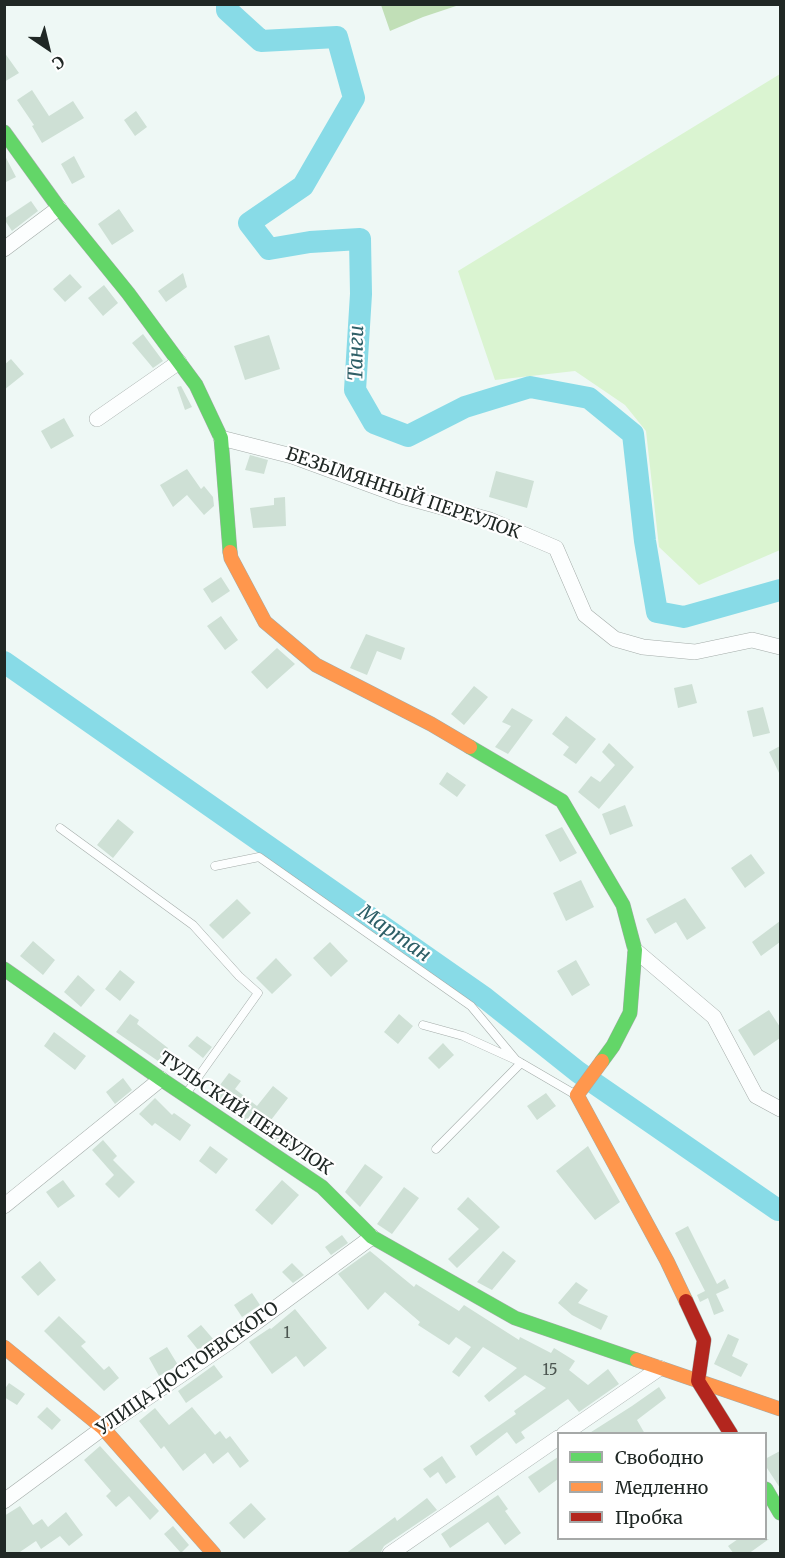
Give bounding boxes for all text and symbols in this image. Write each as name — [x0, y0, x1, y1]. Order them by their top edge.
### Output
north arrow — [18, 18, 78, 78]
text: С — [48, 52, 68, 74]
water label: Танги — [345, 325, 369, 381]
street label: БЕЗЫМЯННЫЙ ПЕРЕУЛОК — [283, 444, 523, 544]
water label: Мартан — [353, 900, 435, 968]
street label: ТУЛЬСКИЙ ПЕРЕУЛОК — [154, 1048, 336, 1180]
street label: УЛИЦА ДОСТОЕВСКОГО — [93, 1298, 283, 1440]
house number: 1 — [284, 1325, 290, 1343]
house number: 15 — [542, 1362, 558, 1380]
legend — [557, 1432, 767, 1540]
text: Свободно — [615, 1446, 703, 1469]
text: Медленно — [615, 1476, 708, 1499]
text: Пробка — [615, 1506, 683, 1529]

